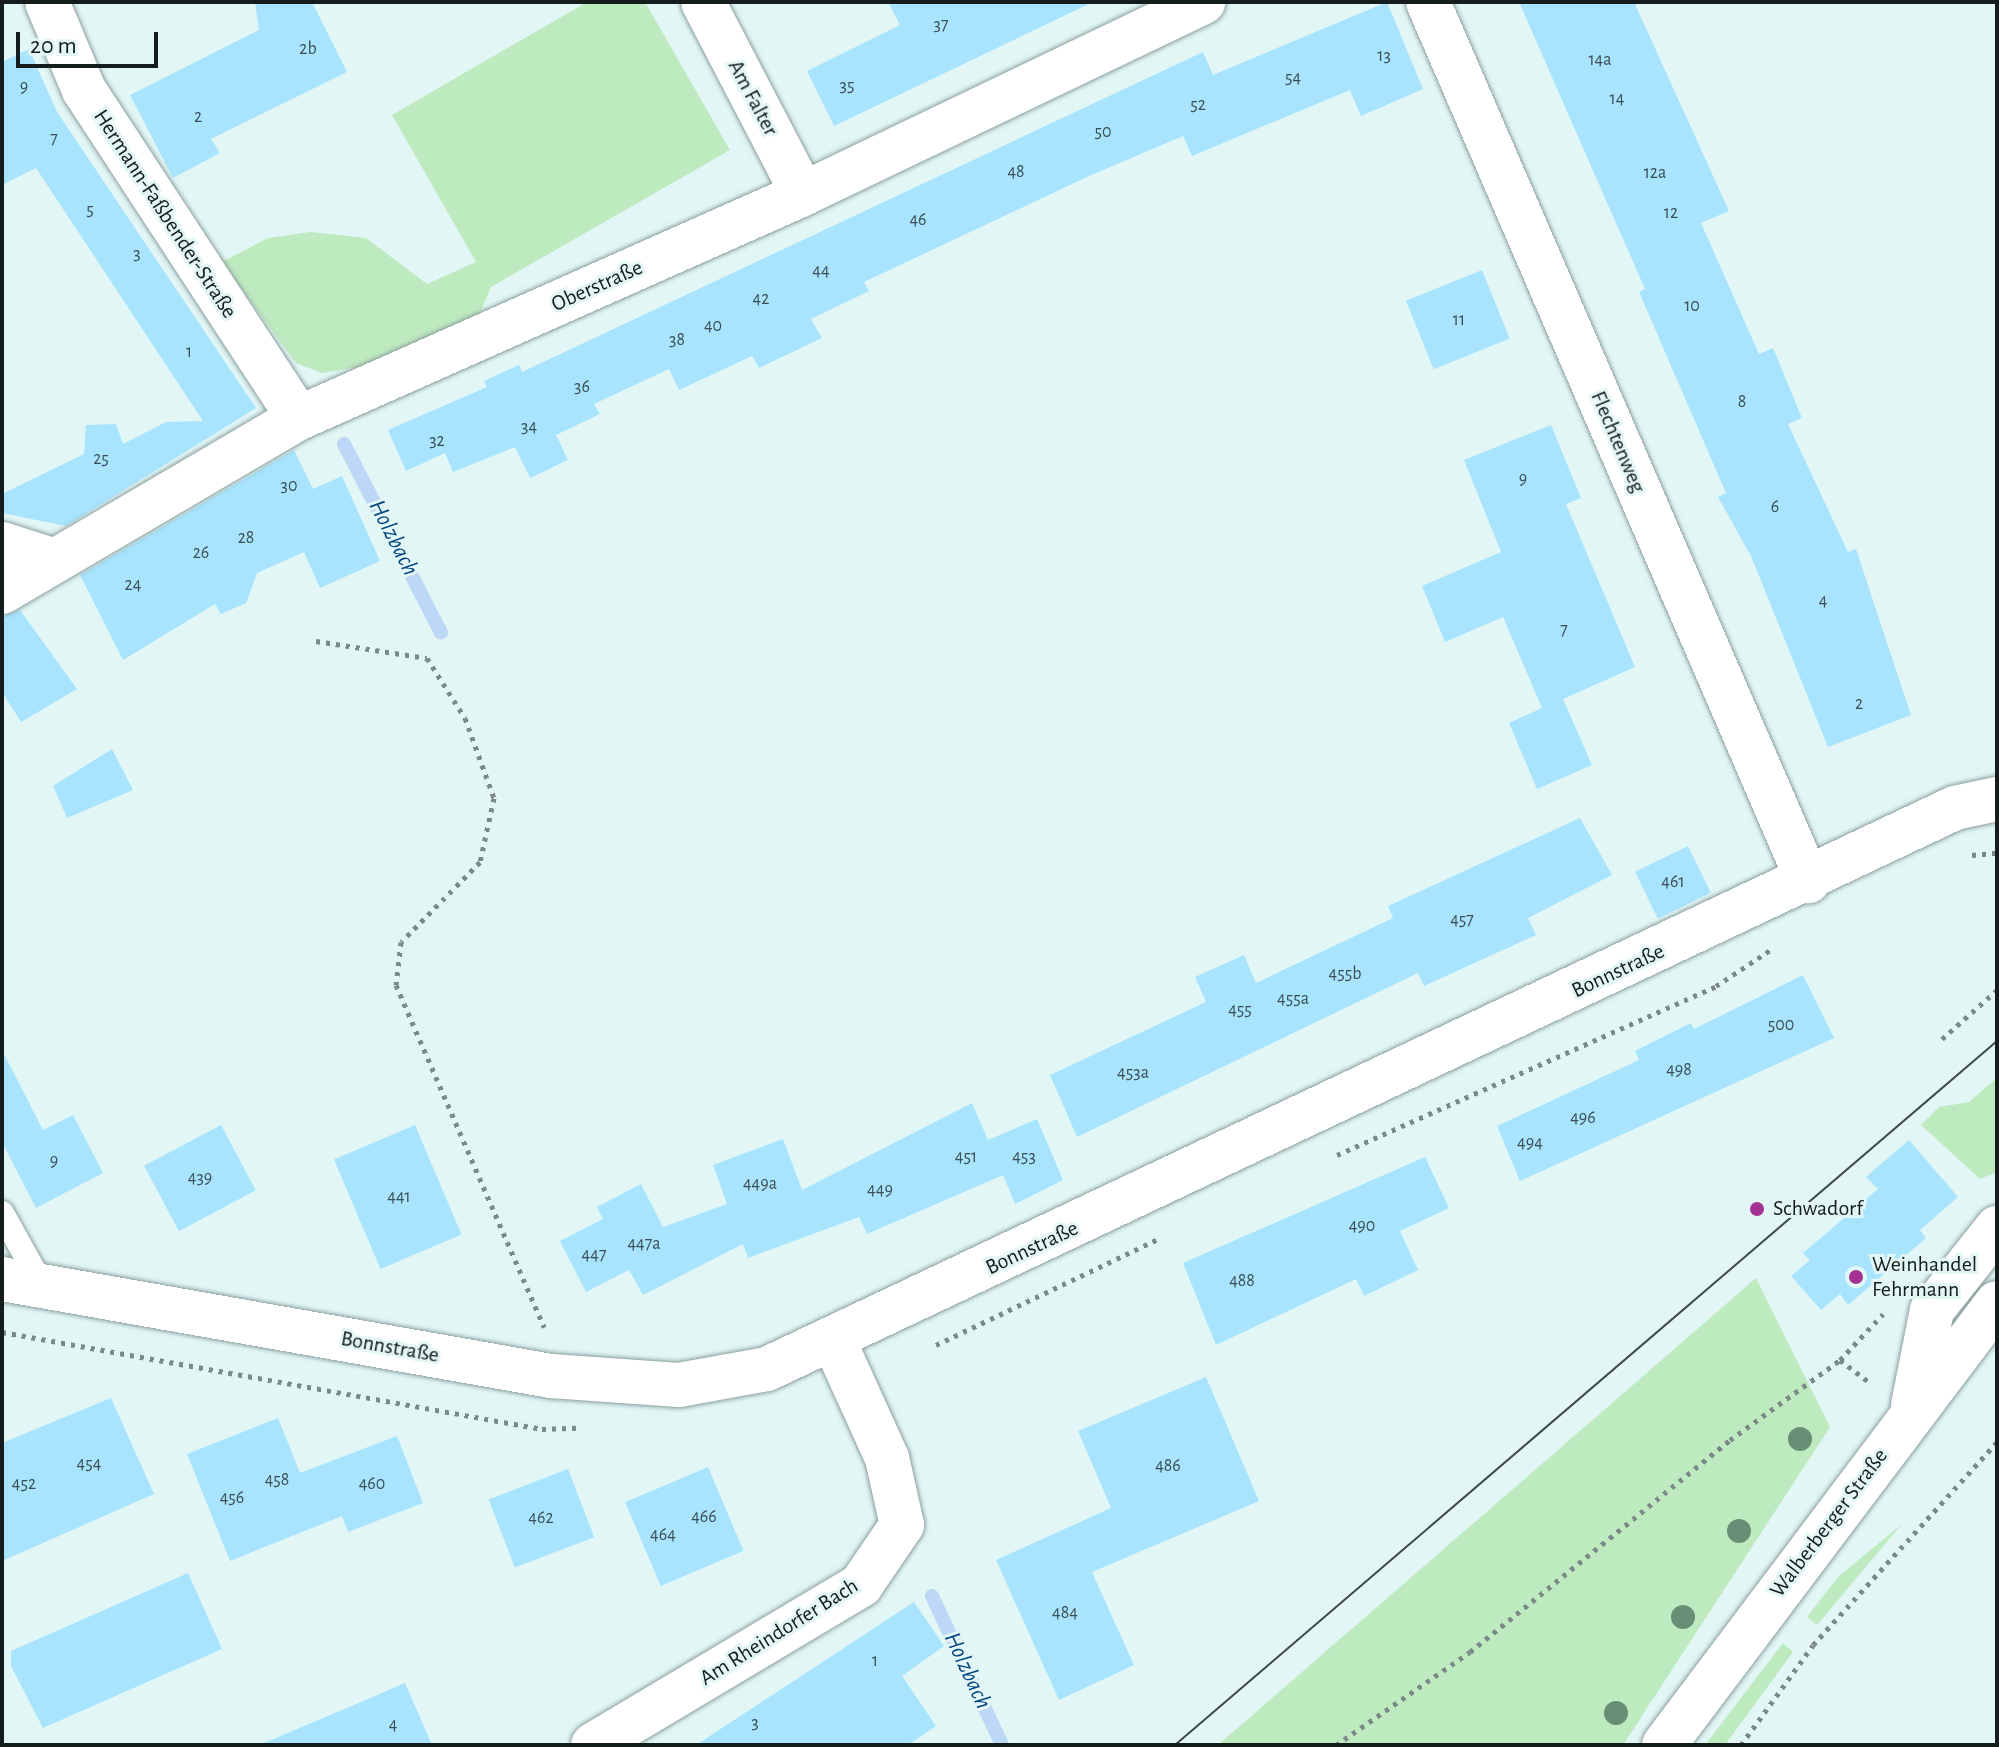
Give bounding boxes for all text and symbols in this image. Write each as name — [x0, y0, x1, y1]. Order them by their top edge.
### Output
house number: 37 — [934, 14, 948, 36]
scale bar — [20, 16, 162, 66]
text: 20 m — [30, 34, 77, 58]
house number: 2b — [299, 38, 317, 60]
house number: 13 — [1377, 45, 1391, 67]
house number: 14a — [1588, 49, 1612, 71]
street label: Am Falter — [722, 56, 784, 140]
house number: 54 — [1285, 67, 1301, 89]
house number: 35 — [840, 75, 854, 97]
house number: 9 — [20, 76, 28, 98]
house number: 14 — [1610, 88, 1624, 110]
house number: 52 — [1190, 94, 1206, 116]
street label: Hermann-Faßbender-Straße — [88, 105, 242, 323]
house number: 2 — [194, 106, 202, 128]
house number: 50 — [1094, 121, 1112, 143]
house number: 7 — [50, 128, 58, 150]
house number: 48 — [1007, 161, 1025, 183]
house number: 12a — [1644, 162, 1666, 184]
house number: 5 — [86, 199, 94, 221]
house number: 12 — [1664, 202, 1678, 224]
house number: 46 — [909, 209, 927, 231]
house number: 3 — [133, 243, 141, 265]
street label: Oberstraße — [547, 254, 647, 318]
house number: 44 — [812, 260, 830, 282]
house number: 42 — [753, 288, 769, 310]
house number: 10 — [1684, 295, 1700, 317]
house number: 11 — [1453, 309, 1465, 331]
house number: 40 — [704, 315, 722, 337]
house number: 38 — [669, 329, 685, 351]
house number: 1 — [186, 341, 192, 363]
house number: 36 — [574, 376, 590, 398]
street label: Flechtenweg — [1585, 387, 1651, 497]
house number: 8 — [1738, 391, 1746, 413]
house number: 34 — [521, 416, 537, 438]
house number: 32 — [429, 430, 445, 452]
house number: 25 — [93, 448, 109, 470]
house number: 9 — [1519, 468, 1527, 490]
house number: 30 — [281, 475, 297, 497]
water label: Holzbach — [362, 495, 424, 581]
house number: 6 — [1771, 496, 1779, 518]
house number: 28 — [238, 527, 254, 549]
house number: 26 — [193, 542, 209, 564]
house number: 24 — [125, 574, 141, 596]
house number: 4 — [1819, 590, 1827, 612]
house number: 7 — [1560, 619, 1568, 641]
house number: 2 — [1855, 693, 1863, 715]
house number: 461 — [1661, 871, 1685, 893]
house number: 457 — [1450, 909, 1474, 931]
street label: Bonnstraße — [1567, 938, 1669, 1004]
house number: 455b — [1329, 963, 1361, 985]
house number: 455a — [1277, 988, 1309, 1010]
house number: 455 — [1228, 999, 1252, 1021]
house number: 500 — [1768, 1014, 1794, 1036]
house number: 498 — [1666, 1059, 1692, 1081]
house number: 453a — [1117, 1062, 1149, 1084]
house number: 496 — [1570, 1107, 1596, 1129]
house number: 494 — [1517, 1132, 1543, 1154]
house number: 451 — [955, 1146, 977, 1168]
house number: 453 — [1012, 1146, 1036, 1168]
house number: 9 — [50, 1150, 58, 1172]
house number: 439 — [188, 1167, 212, 1189]
house number: 449a — [743, 1173, 777, 1195]
house number: 449 — [867, 1179, 893, 1201]
house number: 441 — [387, 1186, 411, 1208]
place label: Schwadorf — [1773, 1196, 1863, 1222]
marker: Schwadorf — [1748, 1200, 1766, 1218]
street label: Bonnstraße — [981, 1215, 1083, 1281]
house number: 490 — [1349, 1215, 1375, 1237]
house number: 447a — [627, 1233, 661, 1255]
house number: 447 — [582, 1244, 606, 1266]
place label: Weinhandel Fehrmann — [1872, 1251, 1977, 1302]
marker: Weinhandel Fehrmann — [1847, 1268, 1865, 1286]
house number: 488 — [1229, 1270, 1255, 1292]
street label: Bonnstraße — [339, 1325, 441, 1369]
street label: Walberberger Straße — [1764, 1443, 1894, 1603]
house number: 454 — [77, 1453, 101, 1475]
house number: 486 — [1155, 1455, 1181, 1477]
house number: 458 — [265, 1469, 289, 1491]
house number: 452 — [12, 1473, 36, 1495]
house number: 460 — [359, 1473, 385, 1495]
house number: 456 — [220, 1487, 244, 1509]
house number: 466 — [691, 1506, 717, 1528]
house number: 462 — [528, 1507, 554, 1529]
house number: 464 — [650, 1524, 676, 1546]
street label: Am Rheindorfer Bach — [695, 1573, 863, 1691]
house number: 484 — [1052, 1602, 1078, 1624]
water label: Holzbach — [937, 1628, 997, 1714]
house number: 1 — [872, 1650, 878, 1672]
house number: 3 — [751, 1712, 759, 1734]
house number: 4 — [389, 1714, 397, 1736]

